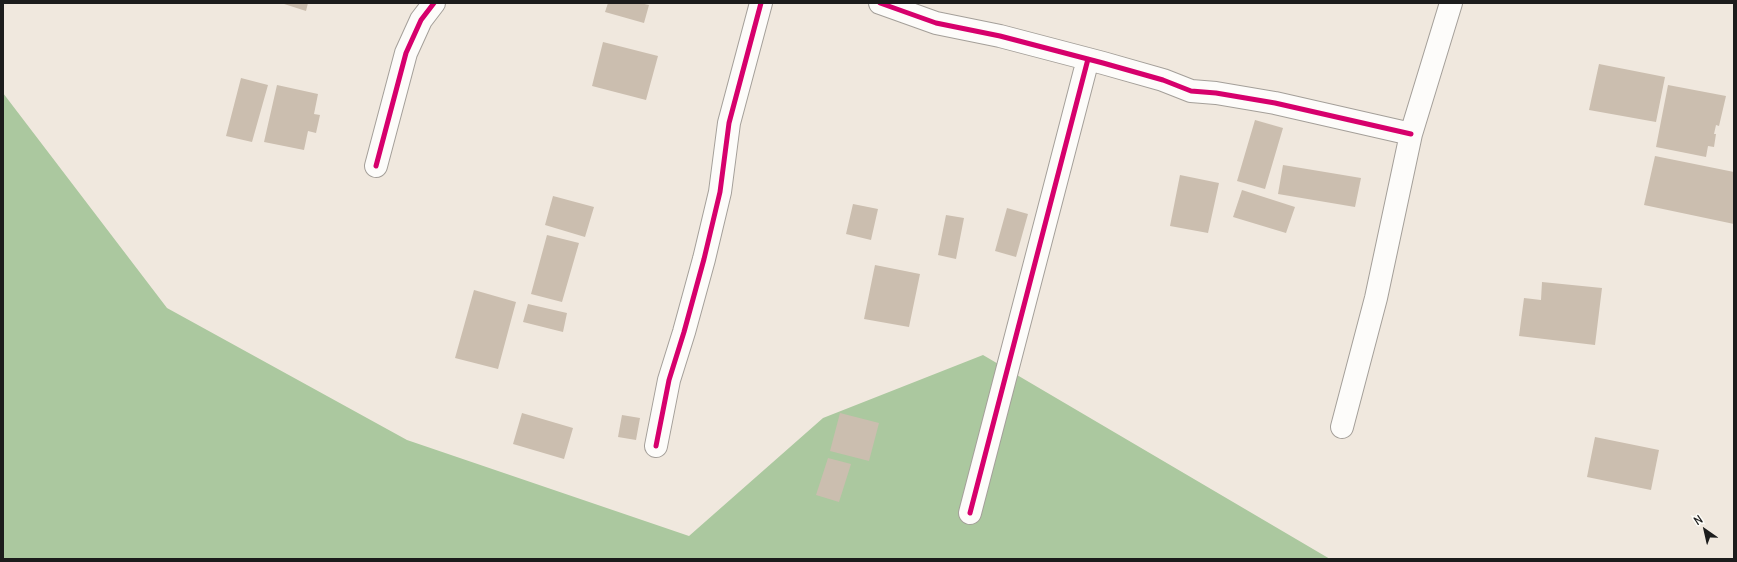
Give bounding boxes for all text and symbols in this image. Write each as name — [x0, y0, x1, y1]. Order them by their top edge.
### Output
north arrow — [1685, 510, 1725, 550]
text: N — [1691, 512, 1705, 528]

